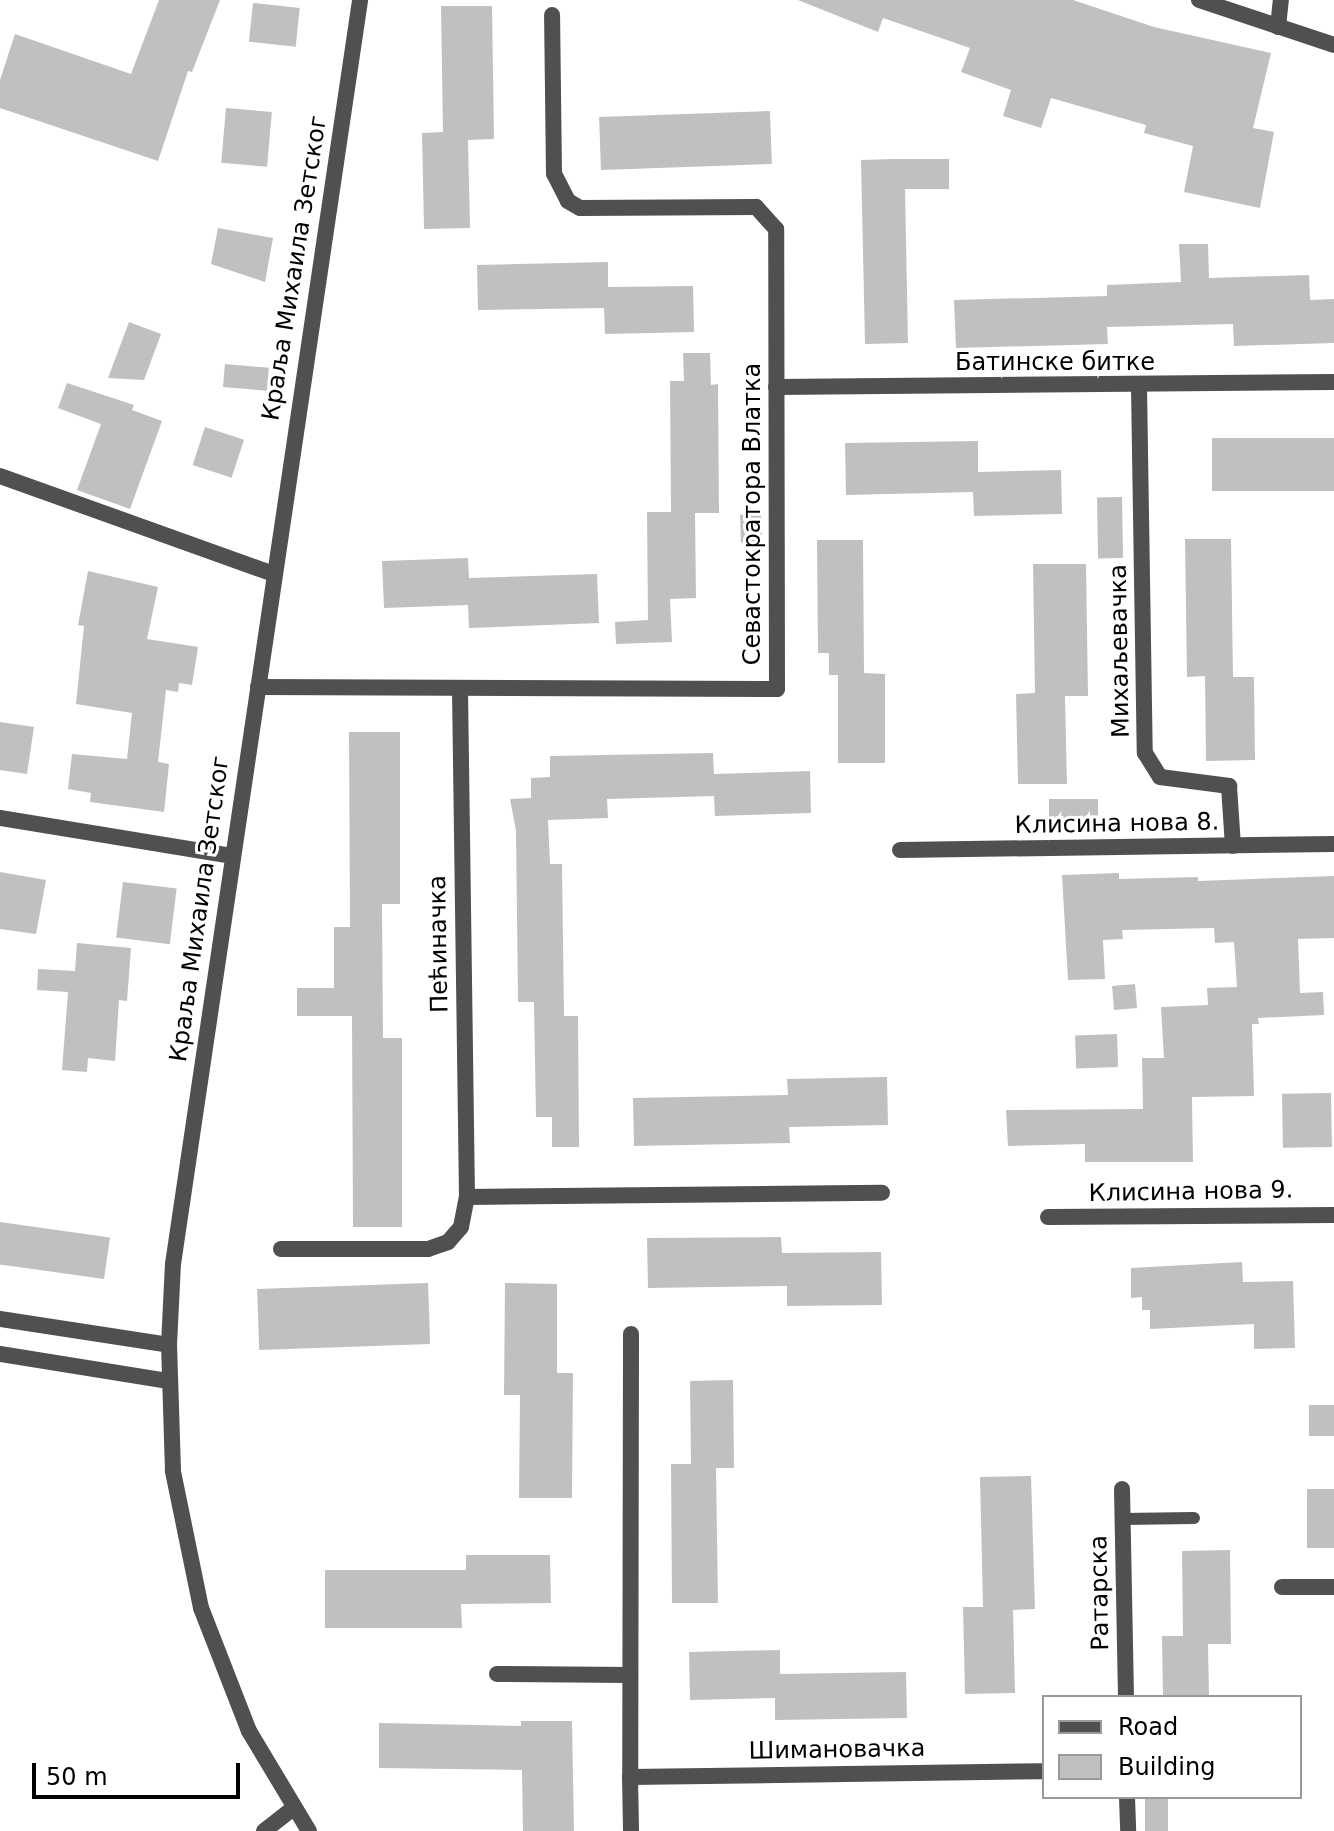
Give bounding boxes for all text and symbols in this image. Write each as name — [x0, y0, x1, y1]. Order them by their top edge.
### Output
street label: Краља Михаила Зетског — [257, 113, 333, 423]
street label: Батинске битке — [955, 349, 1155, 377]
street label: Севастократора Влатка — [739, 363, 767, 665]
street label: Михаљевачка — [1104, 564, 1136, 738]
street label: Краља Михаила Зетског — [164, 754, 236, 1064]
street label: Клисина нова 8. — [1014, 808, 1220, 840]
street label: Пећиначка — [423, 875, 455, 1013]
street label: Клисина нова 9. — [1088, 1176, 1294, 1208]
street label: Ратарска — [1085, 1535, 1115, 1651]
legend — [1042, 1695, 1302, 1799]
text: Road — [1118, 1713, 1178, 1741]
street label: Шимановачка — [748, 1734, 926, 1766]
scale bar — [36, 1747, 244, 1797]
text: Building — [1118, 1753, 1215, 1781]
text: 50 m — [46, 1763, 108, 1791]

